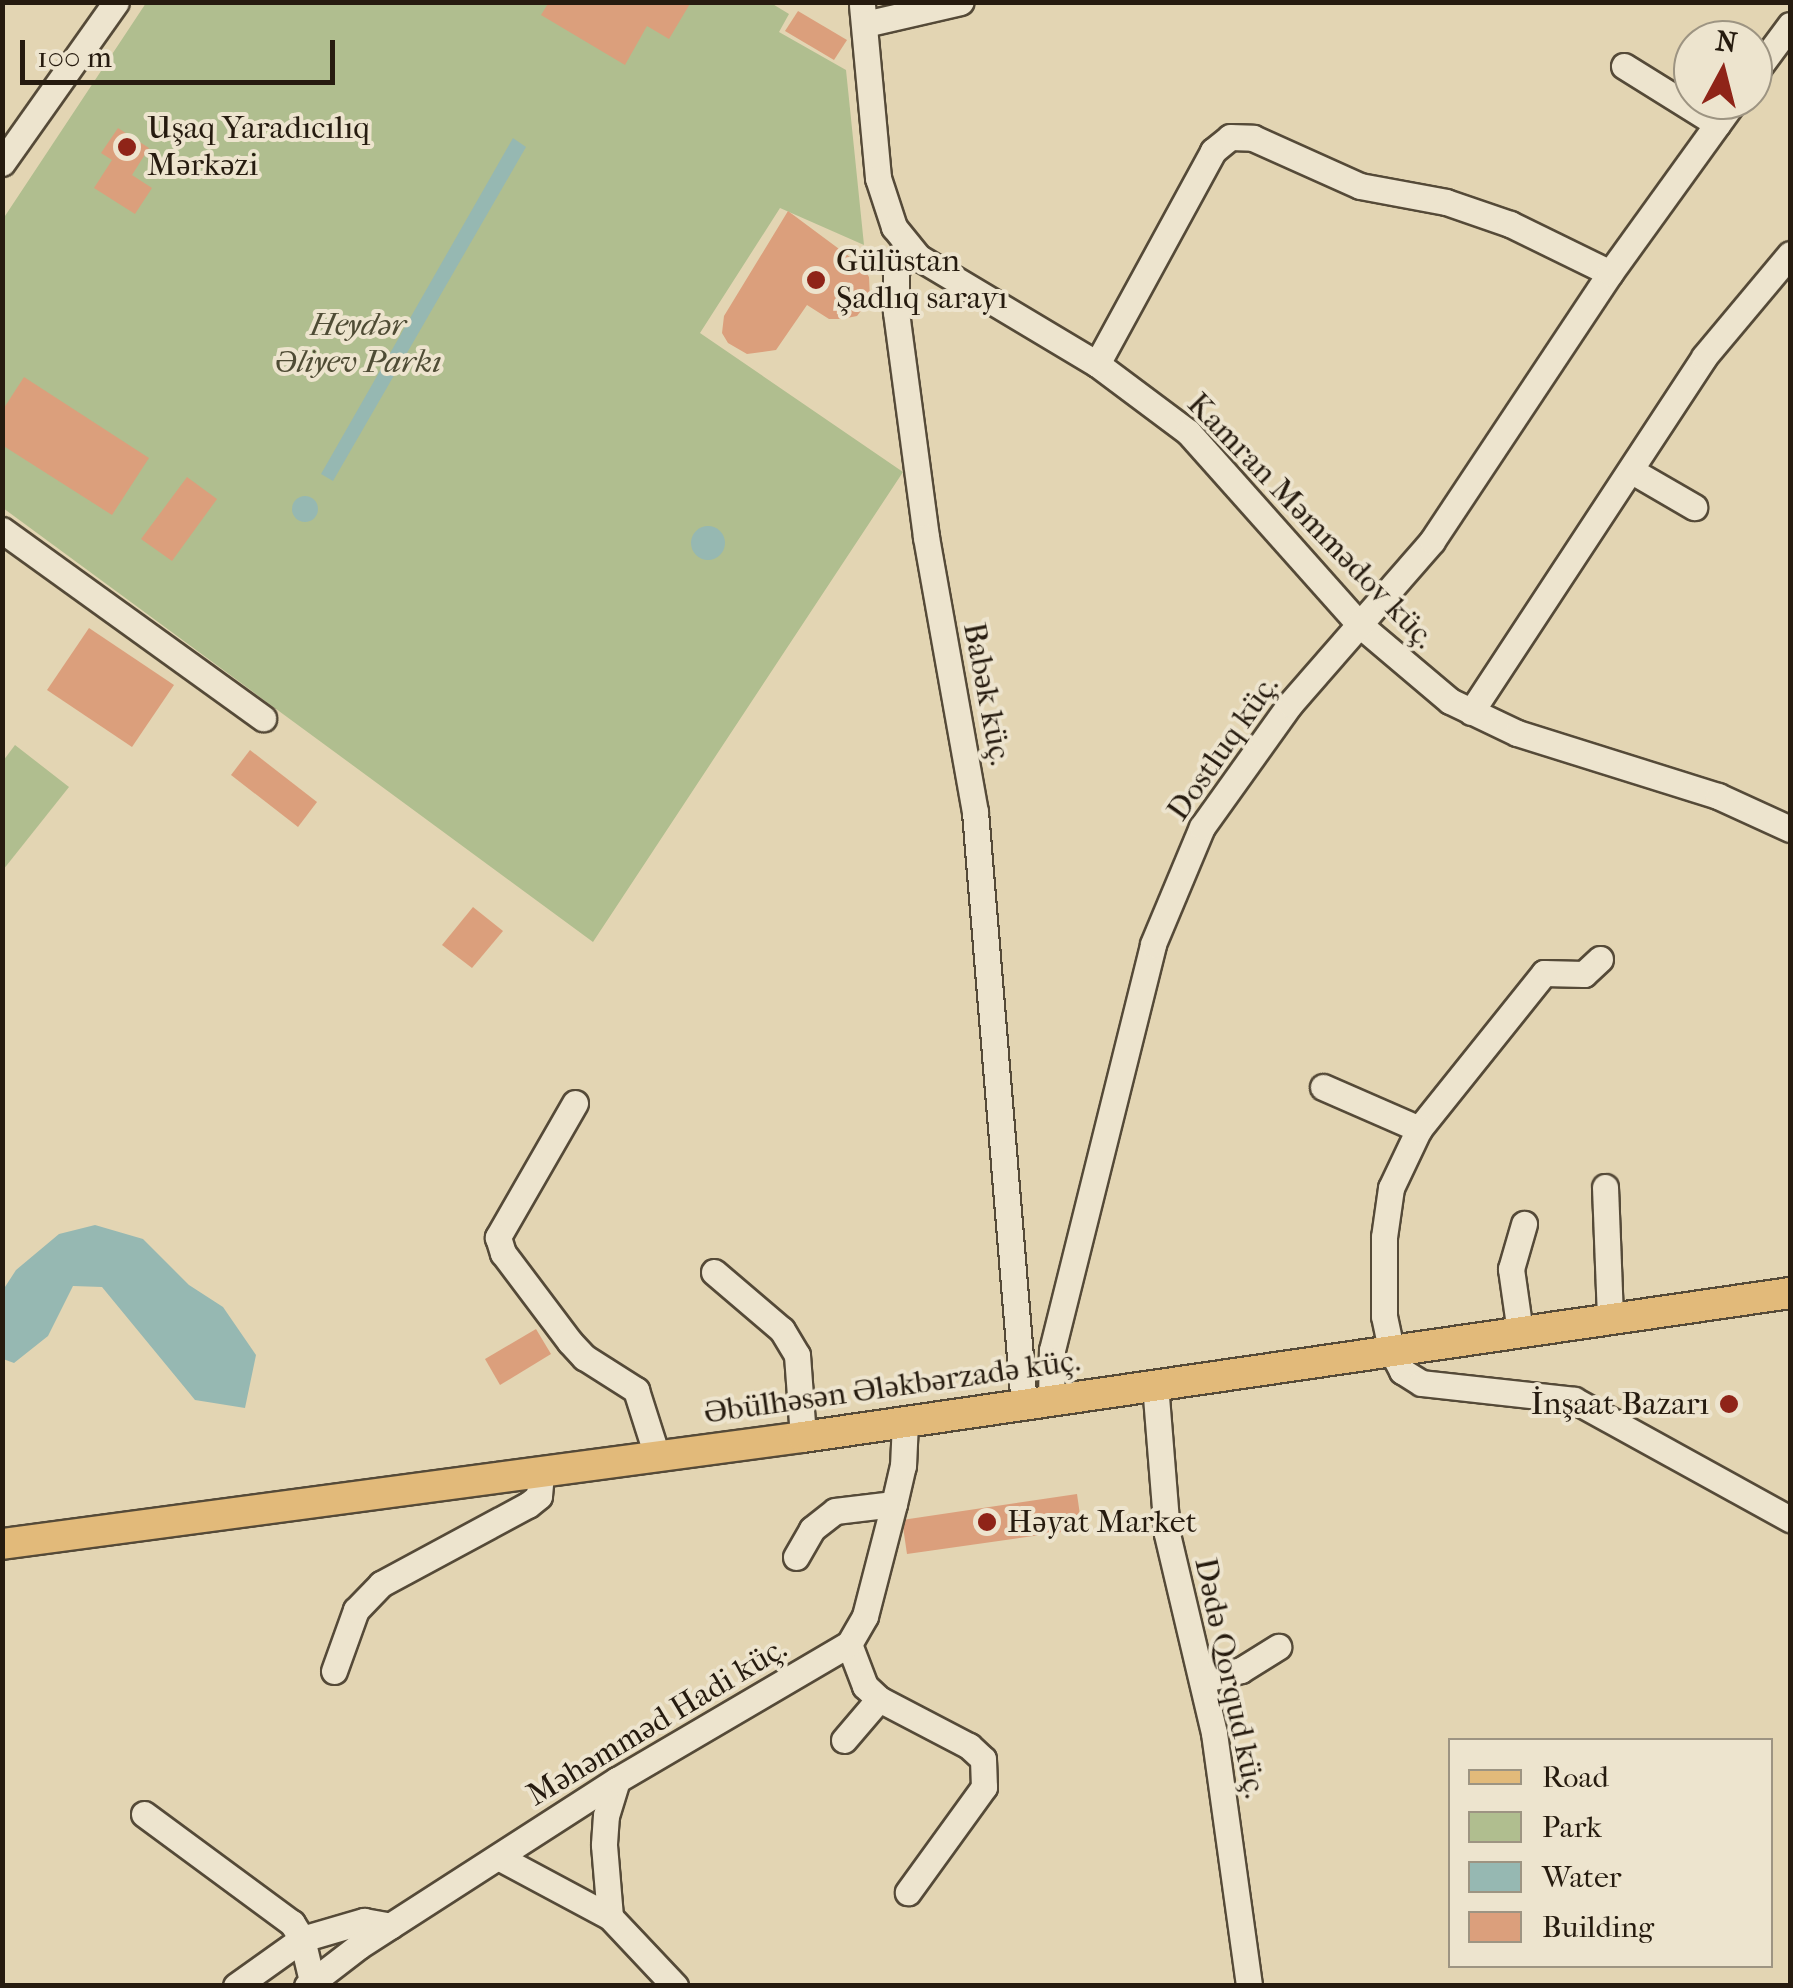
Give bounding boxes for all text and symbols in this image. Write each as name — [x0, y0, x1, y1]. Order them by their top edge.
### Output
scale bar — [25, 20, 340, 82]
north arrow — [1673, 20, 1773, 120]
text: N — [1714, 24, 1739, 59]
text: 100 m — [37, 40, 112, 75]
place label: Uşaq Yaradıcılıq Mərkəzi — [147, 110, 370, 185]
marker: Uşaq Yaradıcılıq Mərkəzi — [116, 136, 138, 158]
place label: Gülüstan Şadlıq sarayı — [836, 243, 1008, 318]
marker: Gülüstan Şadlıq sarayı — [805, 269, 827, 291]
park label: Heydər Əliyev Parkı — [275, 307, 441, 382]
street label: Kamran Məmmədov küç. — [1179, 385, 1443, 657]
street label: Babək küç. — [954, 619, 1020, 769]
street label: Dostluq küç. — [1159, 668, 1287, 828]
street label: Əbülhəsən Ələkbərzadə küç. — [701, 1342, 1083, 1432]
place label: İnşaat Bazarı — [1531, 1385, 1709, 1423]
marker: İnşaat Bazarı — [1718, 1393, 1740, 1415]
place label: Həyat Market — [1007, 1503, 1197, 1541]
marker: Həyat Market — [976, 1511, 998, 1533]
street label: Dədə Qorqud küç. — [1186, 1554, 1274, 1802]
street label: Məhəmməd Hadi küç. — [520, 1629, 794, 1815]
legend — [1448, 1738, 1773, 1968]
text: Road — [1542, 1760, 1609, 1795]
text: Park — [1542, 1810, 1602, 1845]
text: Water — [1542, 1860, 1622, 1895]
text: Building — [1542, 1910, 1654, 1945]

